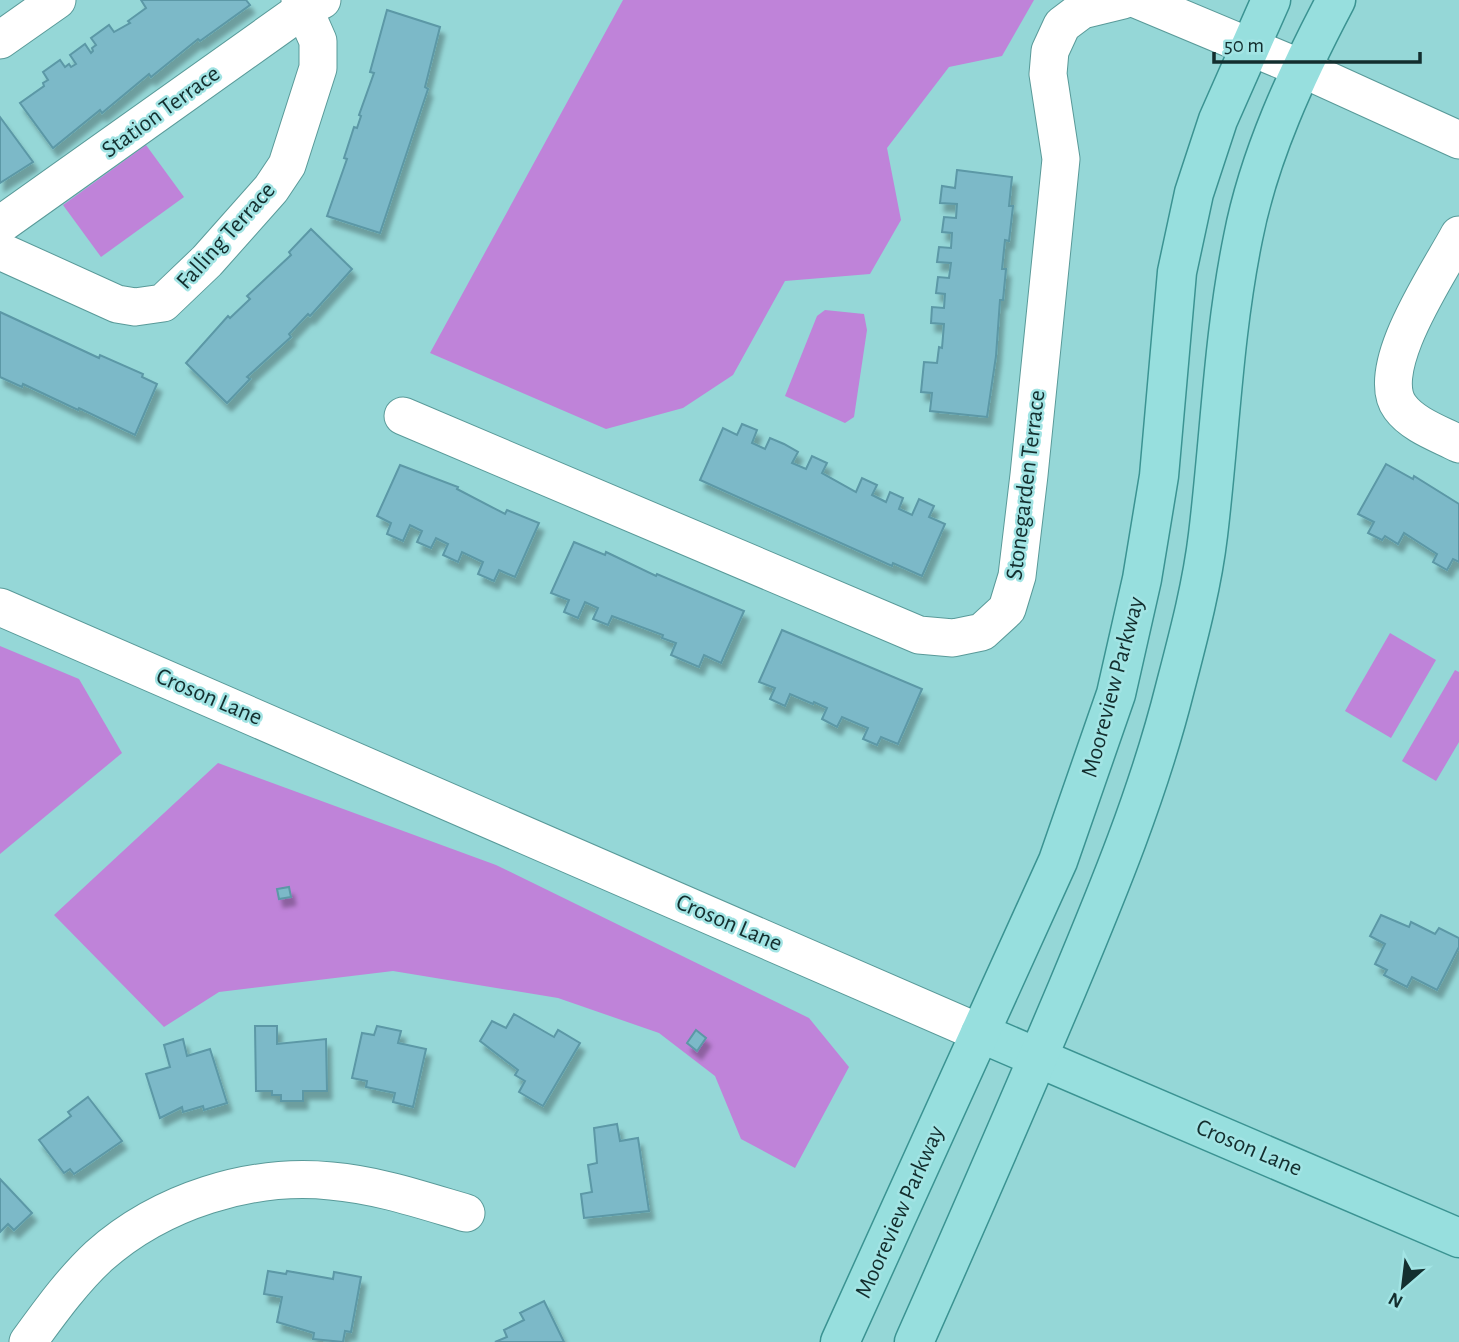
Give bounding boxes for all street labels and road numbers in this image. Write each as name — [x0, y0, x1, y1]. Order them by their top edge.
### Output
street label: Station Terrace — [98, 61, 224, 163]
street label: Falling Terrace — [172, 178, 280, 294]
street label: Stonegarden Terrace — [1002, 389, 1050, 581]
street label: Mooreview Parkway — [1077, 594, 1149, 780]
street label: Croson Lane — [153, 664, 265, 730]
street label: Croson Lane — [673, 890, 785, 956]
street label: Croson Lane — [1193, 1115, 1305, 1181]
street label: Mooreview Parkway — [851, 1122, 949, 1302]

